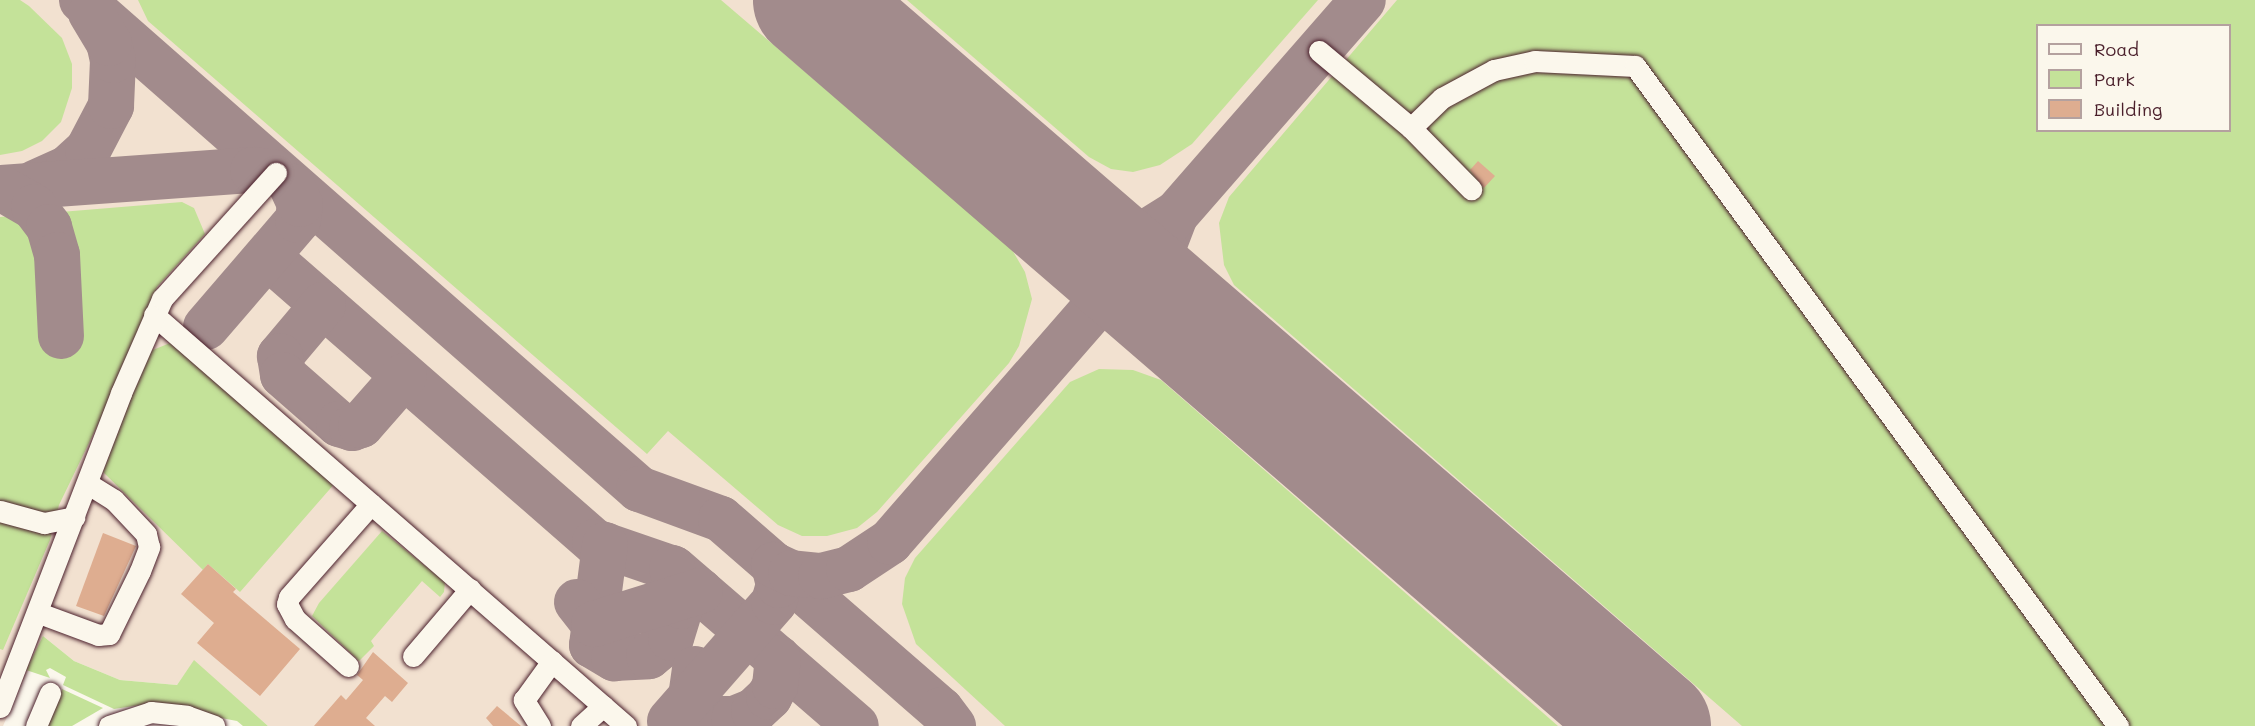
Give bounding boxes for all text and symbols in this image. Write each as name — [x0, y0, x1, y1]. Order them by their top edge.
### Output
legend — [2036, 24, 2231, 132]
text: Road — [2094, 37, 2139, 61]
text: Park — [2094, 67, 2135, 91]
text: Building — [2094, 97, 2162, 121]

